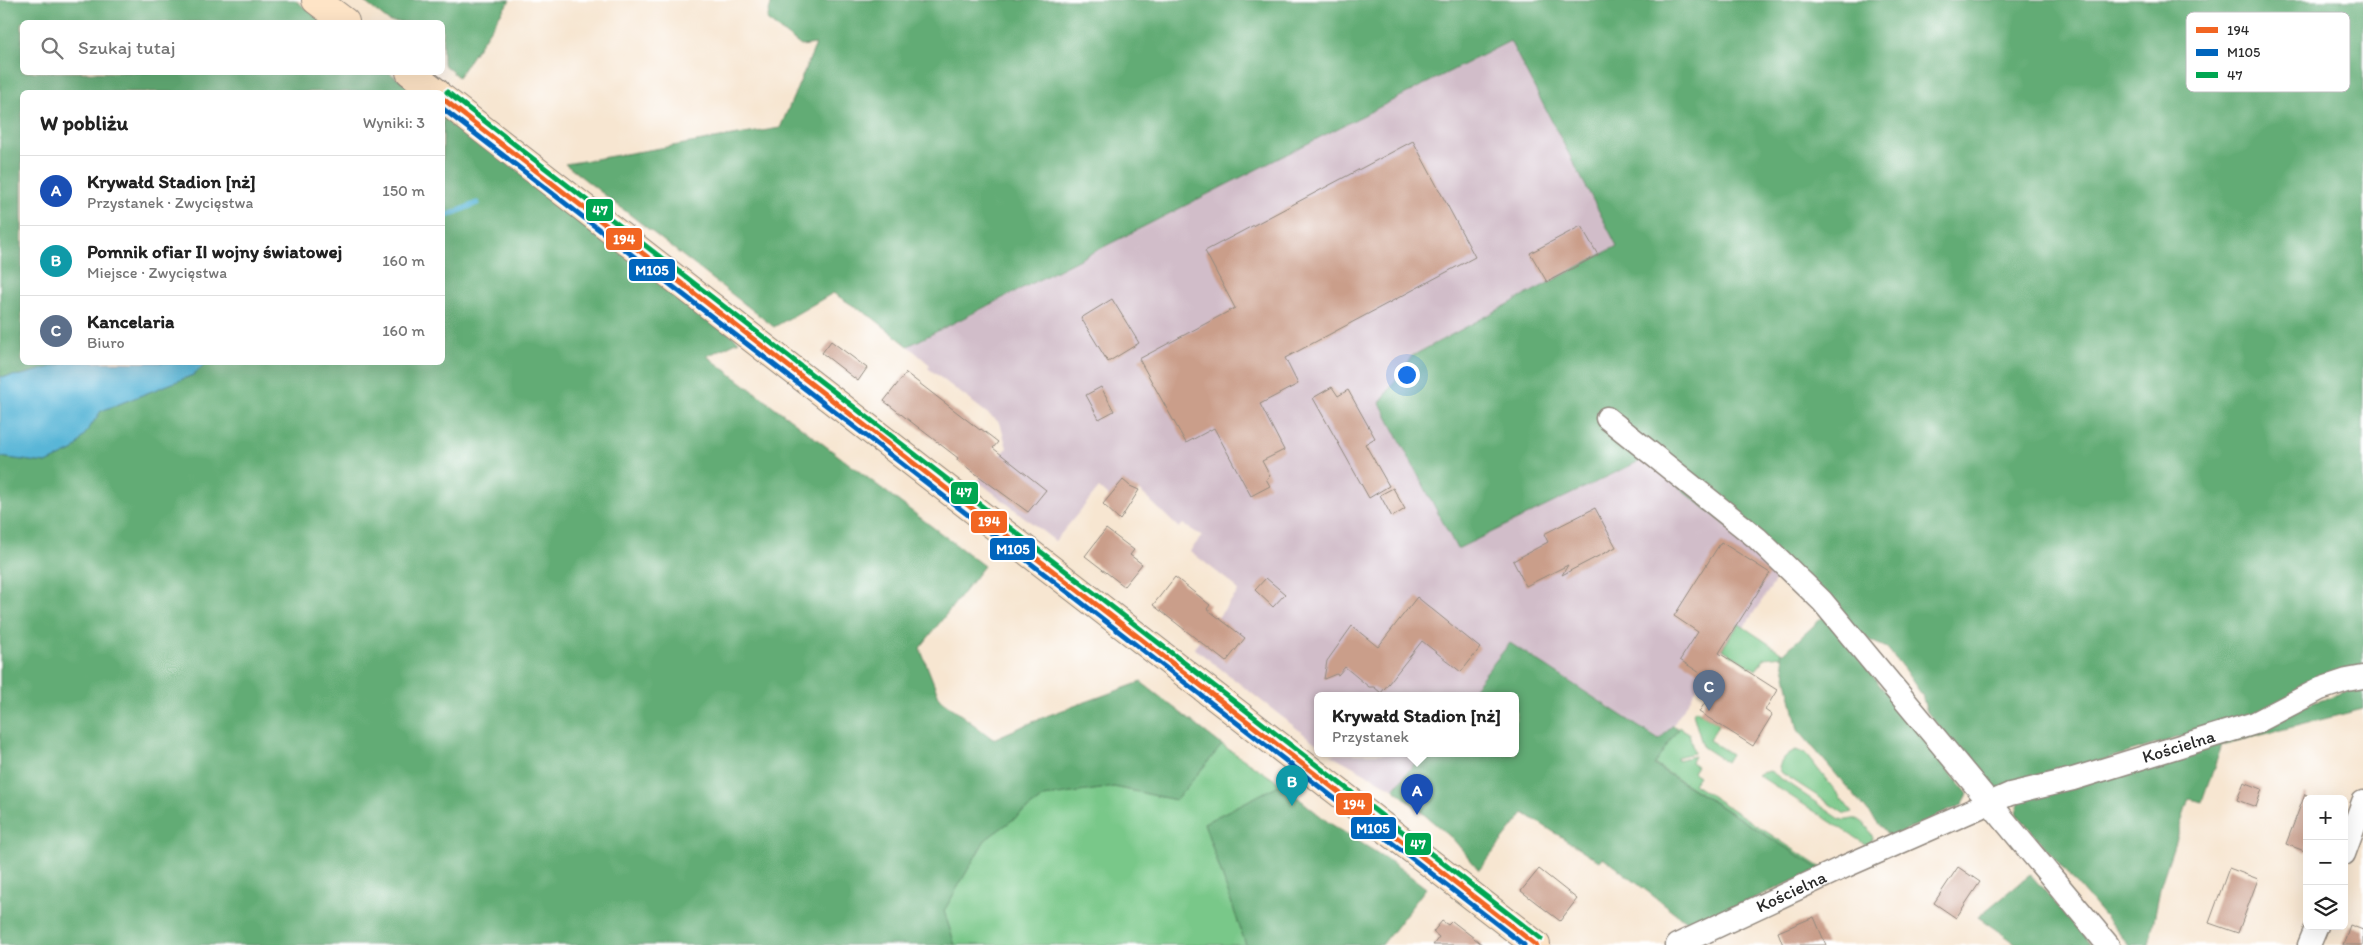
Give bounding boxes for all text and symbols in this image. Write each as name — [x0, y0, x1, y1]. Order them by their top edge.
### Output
legend — [2186, 12, 2350, 92]
search box — [20, 20, 445, 75]
text: 194 — [2227, 22, 2250, 39]
icon: search — [38, 34, 66, 62]
text: Szukaj tutaj — [78, 36, 175, 59]
text: M105 — [2227, 44, 2260, 61]
text: 47 — [2227, 67, 2242, 84]
text: W pobliżu — [40, 110, 128, 135]
text: Wyniki: 3 — [363, 113, 425, 132]
text: Krywałd Stadion [nż] — [87, 170, 256, 193]
text: A — [51, 181, 61, 200]
text: 150 m — [382, 181, 425, 200]
text: Przystanek · Zwycięstwa — [87, 193, 253, 212]
line badge: 47 — [585, 198, 614, 222]
text: 47 — [592, 202, 608, 219]
line badge: 194 — [605, 227, 643, 251]
text: 194 — [613, 231, 636, 248]
text: Pomnik ofiar II wojny światowej — [87, 240, 342, 263]
text: B — [51, 251, 61, 270]
text: 160 m — [382, 251, 425, 270]
line badge: M105 — [628, 258, 676, 282]
text: M105 — [635, 262, 669, 279]
text: Miejsce · Zwycięstwa — [87, 263, 227, 282]
text: Kancelaria — [87, 310, 174, 333]
text: C — [51, 321, 61, 340]
text: 160 m — [382, 321, 425, 340]
text: Biuro — [87, 333, 125, 352]
your location — [1394, 362, 1420, 388]
line badge: 47 — [950, 481, 979, 505]
text: 47 — [956, 484, 972, 501]
line badge: 194 — [970, 510, 1008, 534]
text: 194 — [978, 513, 1001, 530]
line badge: M105 — [989, 537, 1036, 561]
text: M105 — [996, 541, 1030, 558]
pin: C — [1693, 670, 1725, 711]
popup — [1314, 692, 1519, 757]
text: Krywałd Stadion [nż] — [1332, 704, 1501, 727]
street label: Kościelna — [2140, 725, 2218, 768]
text: Przystanek — [1332, 727, 1409, 746]
pin: B — [1276, 765, 1308, 806]
pin: A — [1401, 774, 1433, 815]
line badge: 194 — [1335, 792, 1373, 816]
map controls — [2303, 795, 2348, 930]
button: + — [2303, 795, 2348, 840]
text: 194 — [1343, 796, 1366, 813]
line badge: M105 — [1350, 816, 1397, 840]
text: M105 — [1356, 820, 1390, 837]
line badge: 47 — [1404, 832, 1432, 856]
text: 47 — [1410, 836, 1426, 853]
button: − — [2303, 840, 2348, 885]
street label: Kościelna — [1752, 866, 1830, 918]
button: layers — [2303, 885, 2348, 930]

